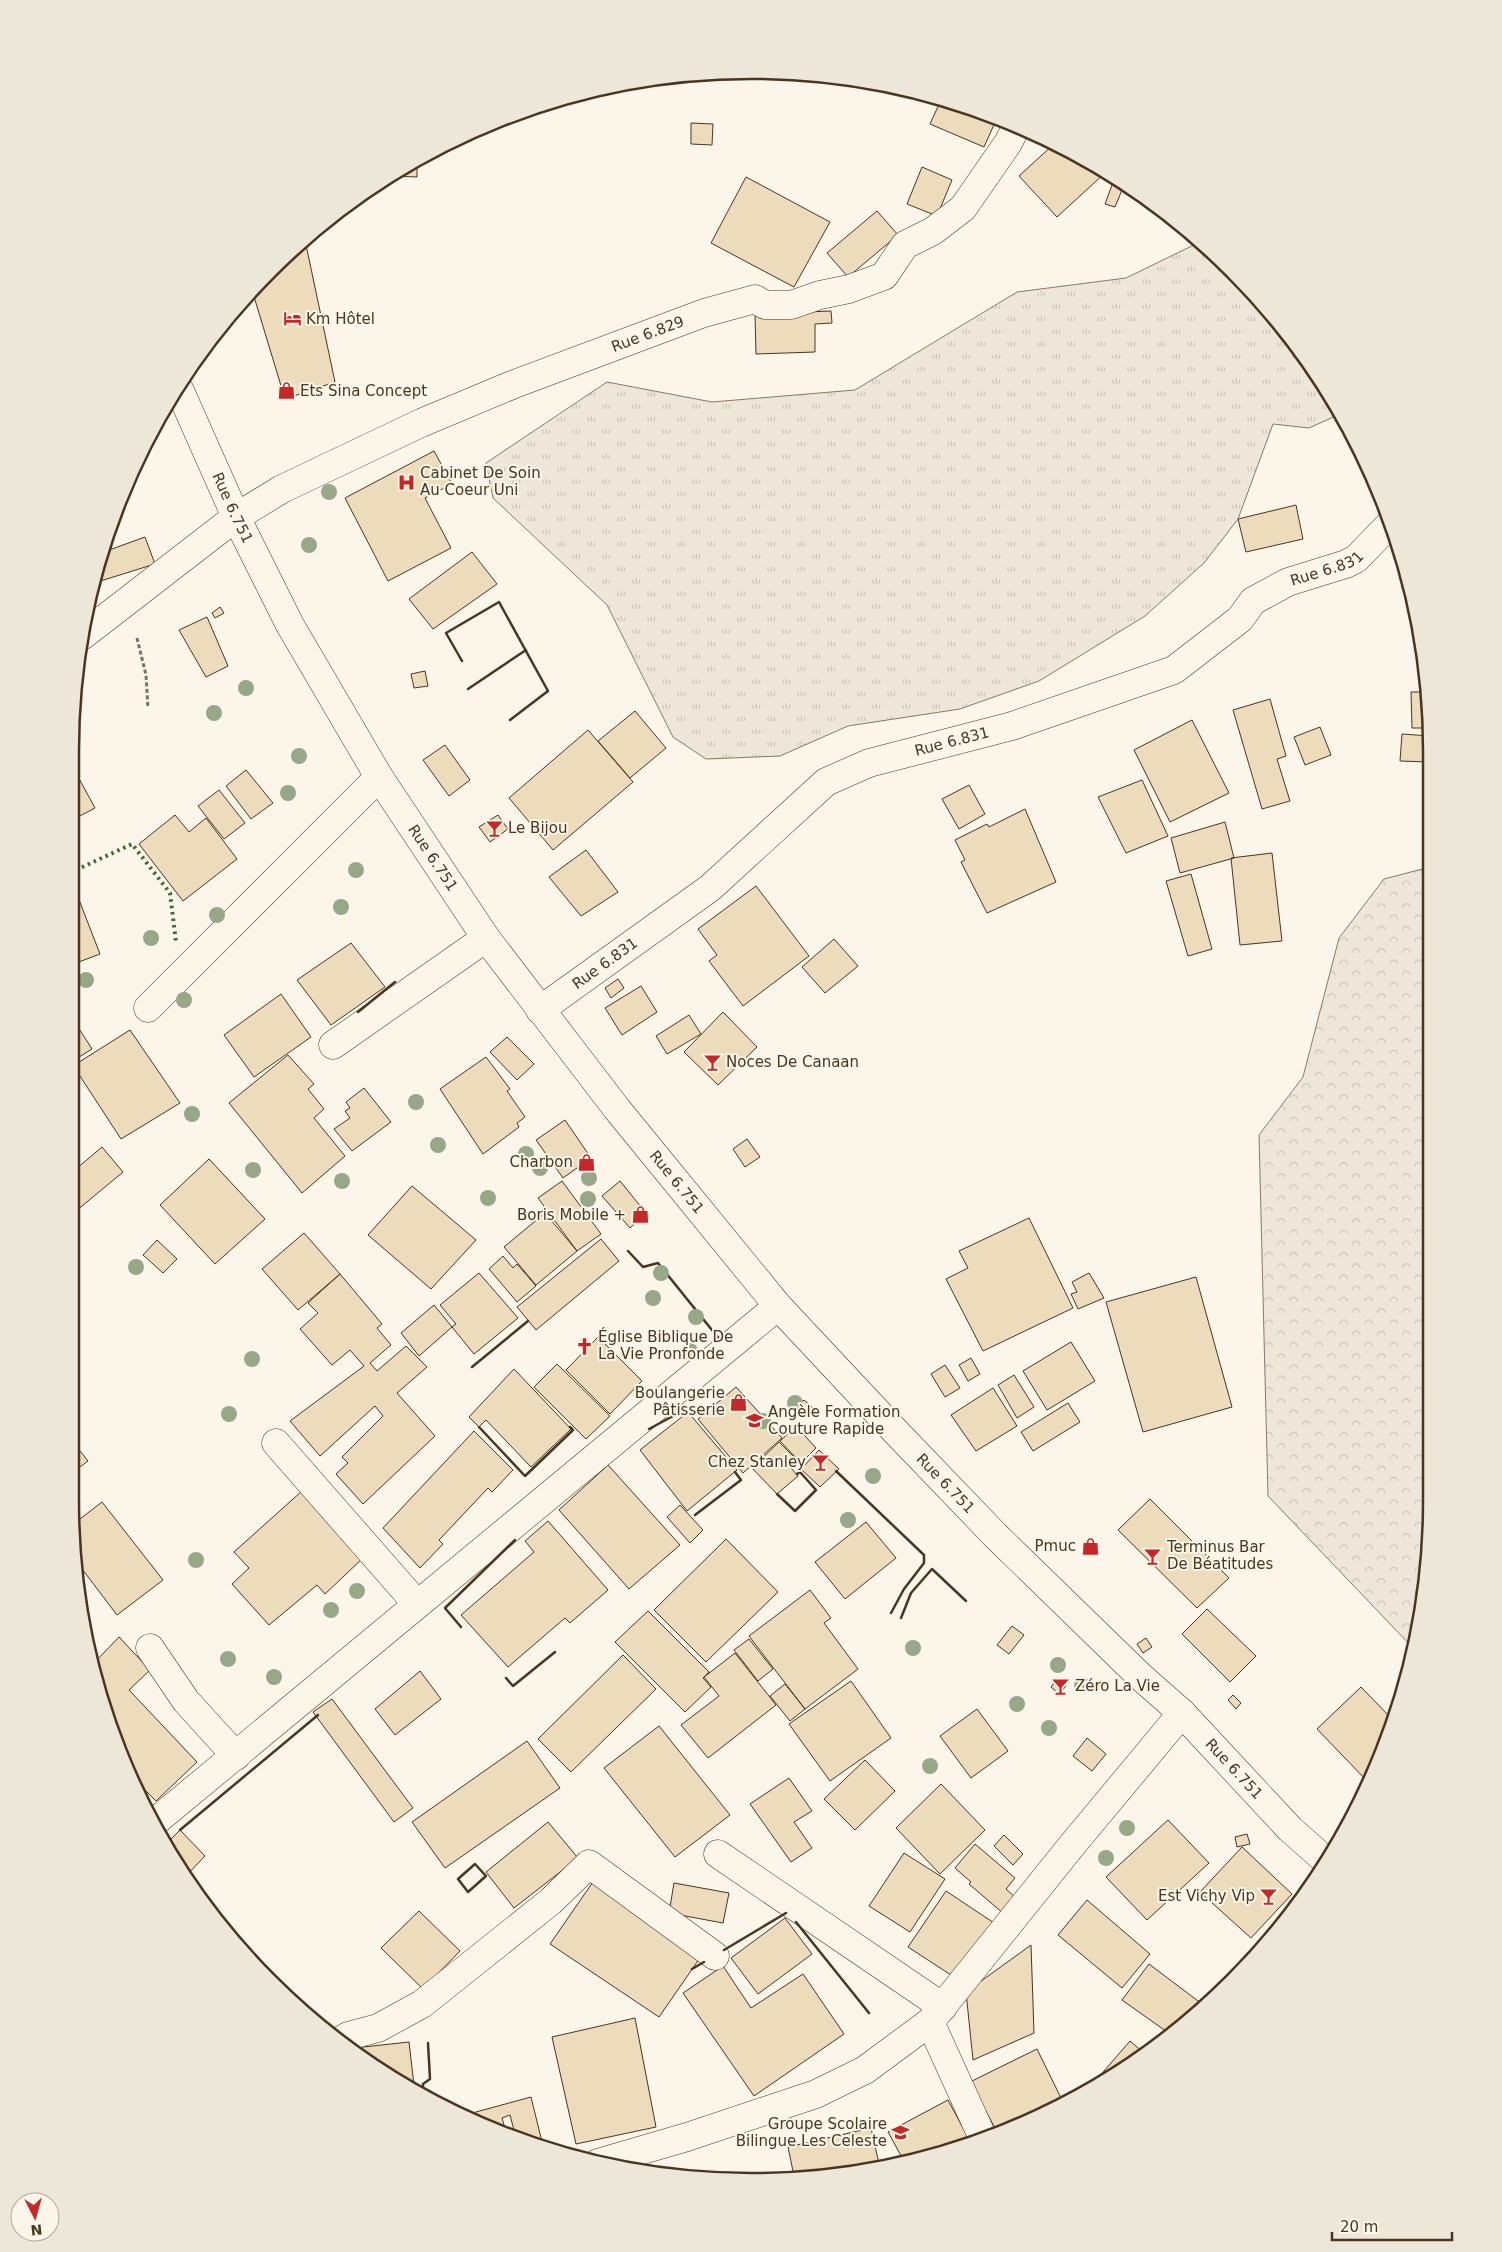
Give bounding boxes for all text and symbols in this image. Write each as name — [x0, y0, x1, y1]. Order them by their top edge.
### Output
hotel icon: Km Hôtel — [282, 309, 302, 329]
place label: Km Hôtel — [306, 310, 375, 328]
street label: Rue 6.829 — [609, 312, 687, 356]
shop icon: Ets Sina Concept — [276, 381, 296, 401]
place label: Ets Sina Concept — [300, 382, 427, 400]
place label: Cabinet De Soin Au Coeur Uni — [420, 464, 541, 499]
street label: Rue 6.751 — [208, 469, 257, 546]
hospital icon: Cabinet De Soin Au Coeur Uni — [396, 472, 416, 492]
street label: Rue 6.831 — [1288, 548, 1368, 590]
street label: Rue 6.831 — [913, 723, 991, 760]
bar icon: Le Bijou — [484, 818, 504, 838]
place label: Le Bijou — [508, 819, 567, 837]
street label: Rue 6.751 — [404, 821, 461, 895]
street label: Rue 6.831 — [569, 934, 641, 993]
bar icon: Noces De Canaan — [702, 1052, 722, 1072]
place label: Noces De Canaan — [726, 1053, 859, 1071]
street label: Rue 6.751 — [646, 1147, 708, 1217]
shop icon: Charbon — [577, 1152, 597, 1172]
place label: Charbon — [509, 1153, 573, 1171]
shop icon: Boris Mobile + — [630, 1205, 650, 1225]
place label: Boris Mobile + — [517, 1206, 626, 1224]
place label: Église Biblique De La Vie Pronfonde — [598, 1327, 733, 1363]
church icon: Église Biblique De La Vie Pronfonde — [574, 1336, 594, 1356]
place label: Boulangerie Pâtisserie — [635, 1384, 725, 1419]
shop icon: Boulangerie Pâtisserie — [729, 1392, 749, 1412]
place label: Angèle Formation Couture Rapide — [768, 1403, 900, 1438]
school or university icon: Angèle Formation Couture Rapide — [744, 1411, 764, 1431]
street label: Rue 6.751 — [913, 1450, 978, 1517]
bar icon: Chez Stanley — [810, 1452, 830, 1472]
place label: Chez Stanley — [708, 1453, 806, 1471]
shop icon: Pmuc — [1080, 1536, 1100, 1556]
place label: Pmuc — [1035, 1537, 1076, 1555]
place label: Terminus Bar De Béatitudes — [1166, 1538, 1273, 1573]
bar icon: Terminus Bar De Béatitudes — [1143, 1546, 1163, 1566]
bar icon: Zéro La Vie — [1051, 1676, 1071, 1696]
place label: Zéro La Vie — [1075, 1677, 1160, 1695]
street label: Rue 6.751 — [1201, 1735, 1267, 1803]
bar icon: Est Vichy Vip — [1259, 1886, 1279, 1906]
place label: Est Vichy Vip — [1158, 1887, 1255, 1905]
place label: Groupe Scolaire Bilingue Les Celeste — [736, 2115, 887, 2150]
school or university icon: Groupe Scolaire Bilingue Les Celeste — [891, 2123, 911, 2143]
north arrow — [10, 2192, 60, 2242]
scale bar — [1332, 2210, 1452, 2242]
text: 20 m — [1340, 2218, 1378, 2236]
text: N — [30, 2221, 43, 2238]

